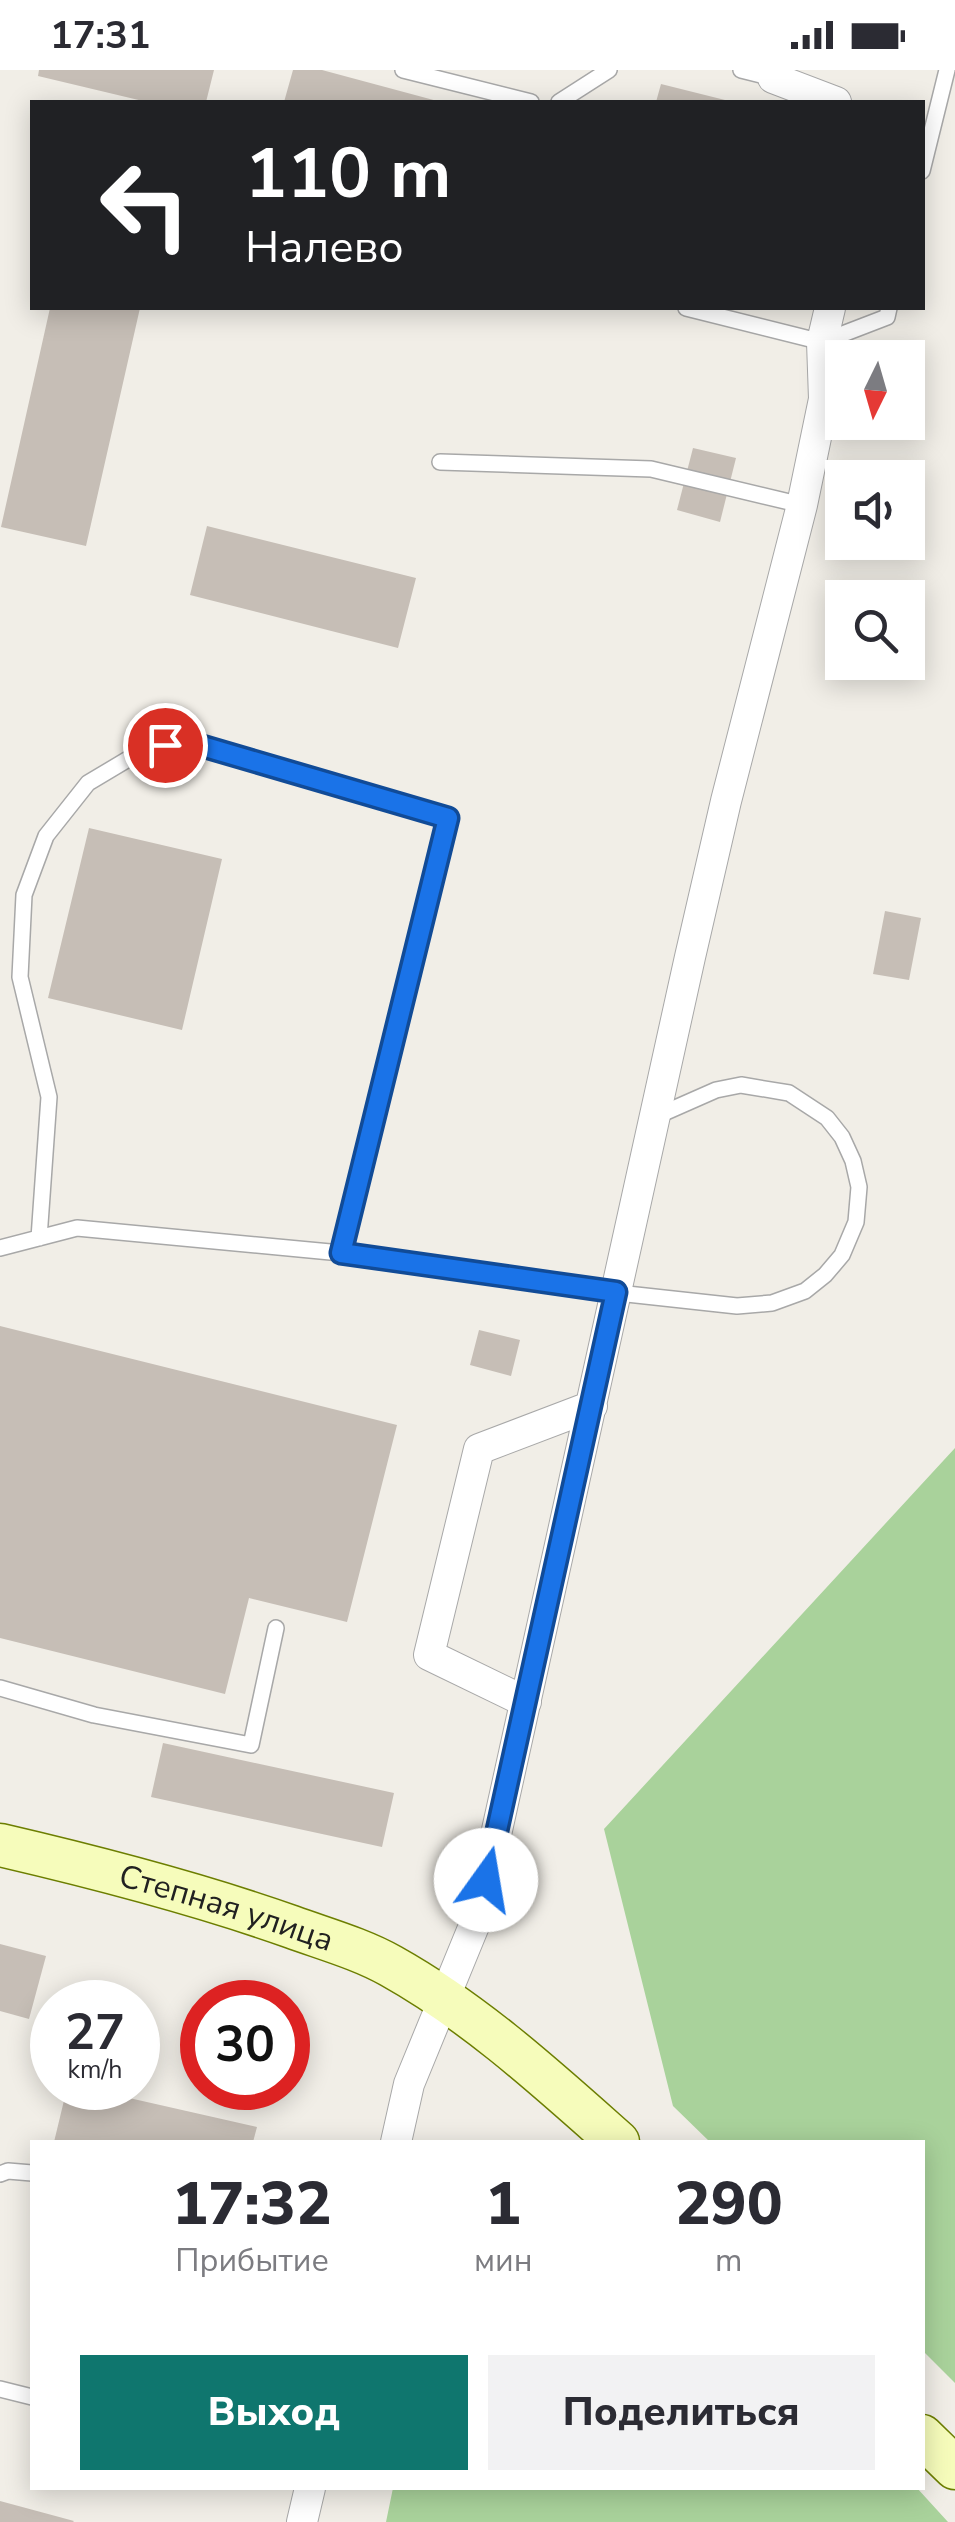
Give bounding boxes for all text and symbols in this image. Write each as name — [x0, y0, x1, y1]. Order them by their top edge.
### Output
text: 17:31 — [50, 10, 151, 61]
text: 110 m — [245, 126, 451, 222]
icon: left — [80, 140, 210, 270]
text: Налево — [245, 217, 404, 278]
north arrow — [825, 340, 925, 440]
map controls — [825, 340, 925, 680]
button: sound — [825, 460, 925, 560]
button: search — [825, 580, 925, 680]
pin — [123, 703, 208, 788]
icon: arrive — [138, 718, 193, 773]
position arrow — [434, 1828, 538, 1932]
street label: Степная улица — [114, 1854, 339, 1962]
speed limit sign: 30 — [180, 1980, 310, 2110]
text: 27 — [65, 1998, 125, 2067]
text: km/h — [67, 2053, 123, 2087]
text: 17:32 — [172, 2163, 332, 2245]
text: 1 — [485, 2163, 521, 2245]
text: 290 — [675, 2163, 783, 2245]
text: Прибытие — [175, 2239, 329, 2282]
text: мин — [474, 2239, 533, 2282]
text: m — [715, 2239, 742, 2282]
button: Выход — [80, 2355, 468, 2470]
button: Поделиться — [488, 2355, 875, 2470]

